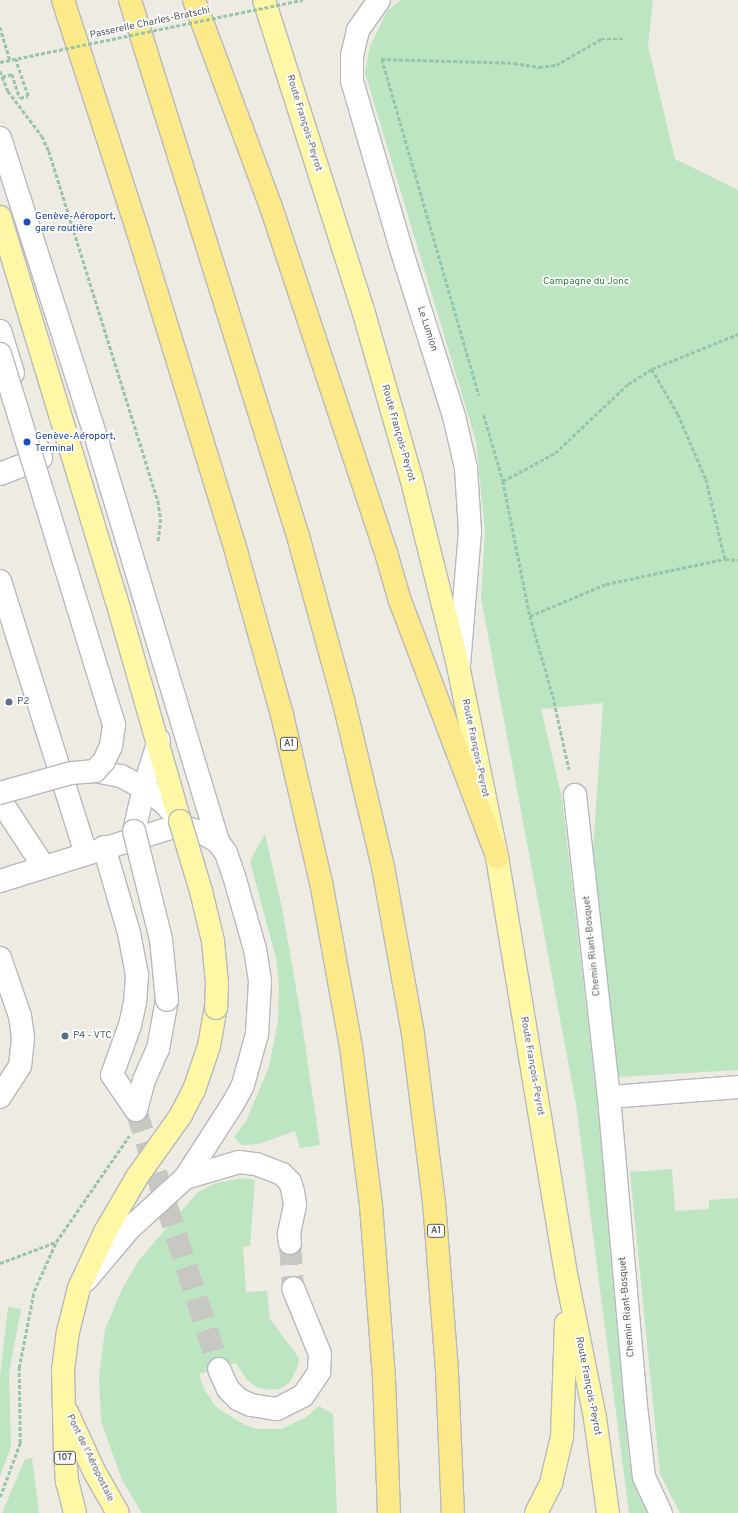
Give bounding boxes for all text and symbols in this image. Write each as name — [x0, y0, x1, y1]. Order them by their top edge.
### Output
street label: Passerelle Charles-Bratschi — [89, 4, 211, 42]
street label: Route François-Peyrot — [284, 73, 324, 173]
place label: Genève-Aéroport, gare routière — [35, 210, 115, 234]
marker: Genève-Aéroport, gare routière — [22, 217, 32, 227]
park label: Campagne du Jonc — [543, 276, 629, 288]
street label: Le Lumion — [414, 305, 440, 353]
street label: Route François-Peyrot — [378, 383, 418, 483]
place label: Genève-Aéroport, Terminal — [35, 430, 115, 454]
marker: Genève-Aéroport, Terminal — [22, 437, 32, 447]
place label: P2 — [17, 696, 29, 708]
marker: P2 — [4, 697, 14, 707]
street label: Route François-Peyrot — [459, 698, 491, 798]
road number: A1 — [280, 737, 298, 751]
street label: Chemin Riant-Bosquet — [581, 895, 603, 997]
street label: Route François-Peyrot — [517, 1016, 547, 1116]
place label: P4 - VTC — [73, 1030, 112, 1042]
marker: P4 - VTC — [60, 1031, 70, 1041]
road number: A1 — [427, 1224, 445, 1238]
street label: Chemin Riant-Bosquet — [617, 1256, 637, 1358]
street label: Route François-Peyrot — [573, 1336, 603, 1436]
street label: Pont de l'Aéropostale — [64, 1412, 116, 1504]
road number: 107 — [53, 1451, 77, 1465]

